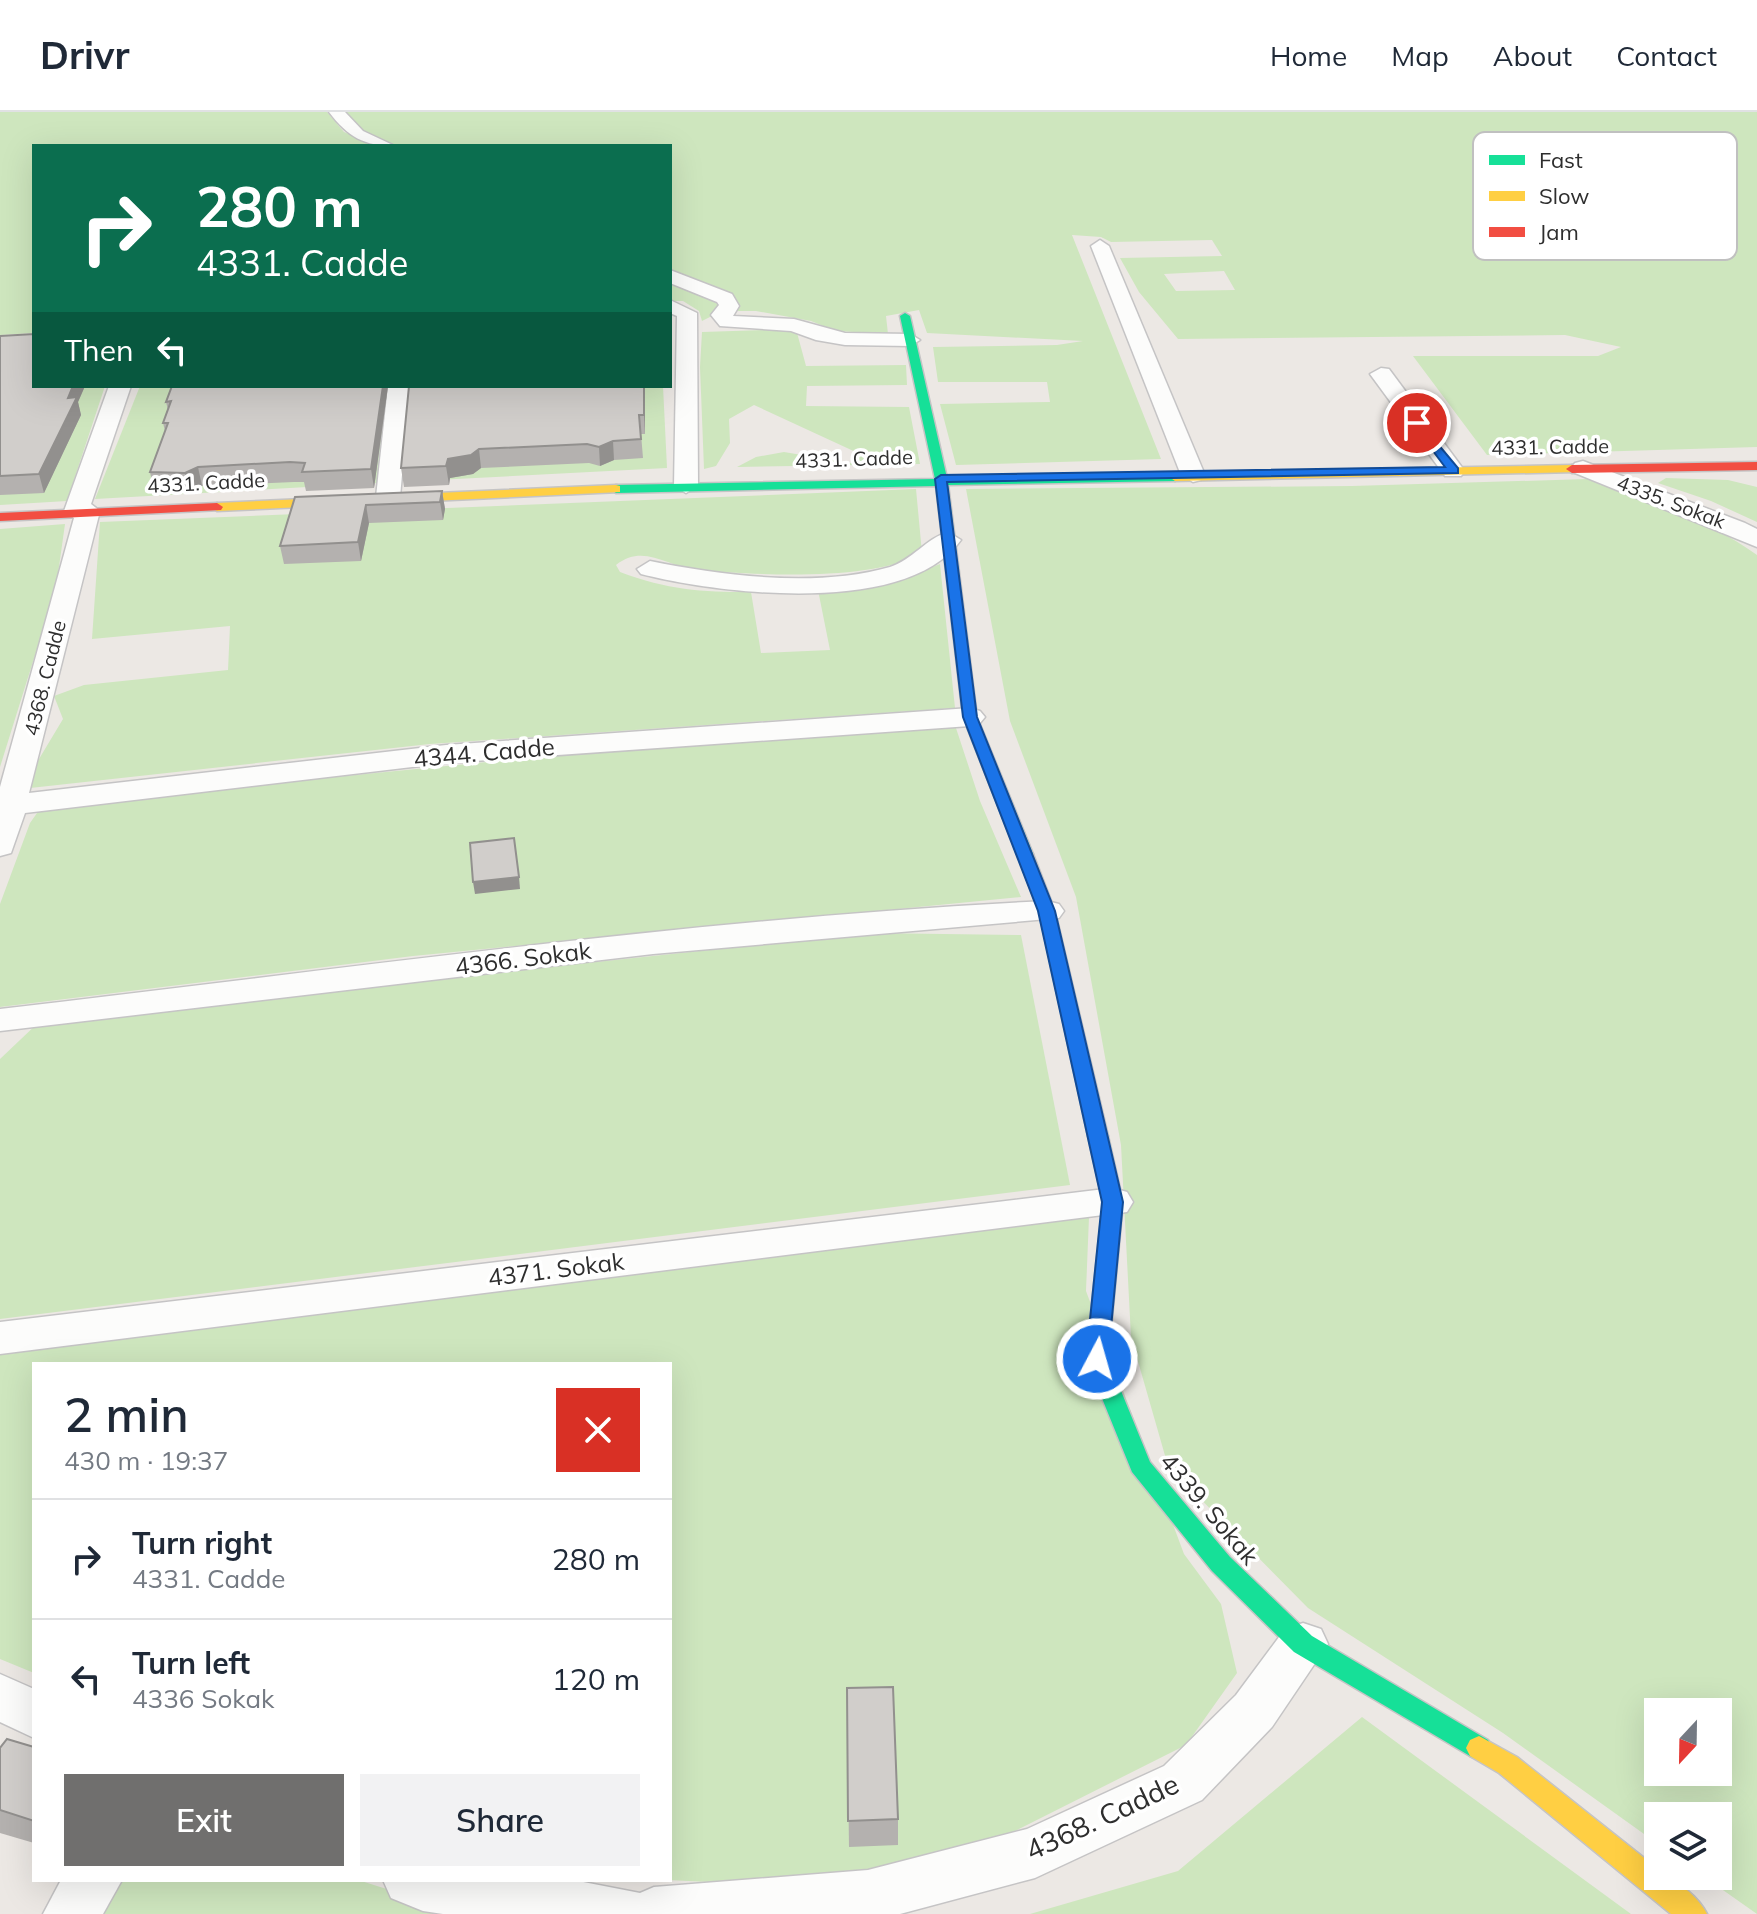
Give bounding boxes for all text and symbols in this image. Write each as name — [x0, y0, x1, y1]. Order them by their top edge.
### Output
text: Drivr — [40, 31, 129, 79]
text: Home — [1270, 38, 1347, 73]
text: Map — [1391, 38, 1449, 73]
text: About — [1493, 38, 1572, 73]
text: Contact — [1616, 38, 1717, 73]
legend — [1473, 132, 1737, 260]
text: Fast — [1539, 146, 1583, 174]
text: 280 m — [196, 171, 363, 241]
icon: right — [64, 176, 168, 280]
text: Slow — [1539, 182, 1589, 210]
text: Jam — [1539, 218, 1579, 246]
text: 4331. Cadde — [196, 240, 408, 285]
icon: left — [150, 328, 194, 372]
text: Then — [64, 331, 134, 369]
pin — [1383, 389, 1451, 457]
icon: arrive — [1395, 401, 1439, 445]
street label: 4331. Cadde — [1491, 433, 1609, 460]
street label: 4331. Cadde — [795, 444, 913, 473]
street label: 4331. Cadde — [146, 467, 266, 498]
street label: 4335. Sokak — [1613, 469, 1730, 534]
street label: 4368. Cadde — [18, 618, 71, 738]
street label: 4344. Cadde — [412, 731, 556, 773]
street label: 4366. Sokak — [453, 935, 593, 981]
street label: 4371. Sokak — [486, 1246, 626, 1292]
position arrow — [1055, 1317, 1139, 1401]
text: 2 min — [64, 1384, 189, 1444]
button: close — [556, 1388, 640, 1472]
text: 430 m · 19:37 — [64, 1444, 228, 1477]
street label: 4339. Sokak — [1154, 1446, 1266, 1571]
text: Turn right — [132, 1524, 272, 1562]
icon: right — [64, 1537, 108, 1581]
text: 280 m — [552, 1540, 640, 1578]
text: 4331. Cadde — [132, 1562, 285, 1595]
text: Turn left — [132, 1644, 250, 1682]
icon: left — [64, 1657, 108, 1701]
text: 120 m — [552, 1660, 640, 1698]
text: 4336 Sokak — [132, 1682, 274, 1715]
north arrow — [1644, 1698, 1732, 1786]
map controls — [1644, 1698, 1732, 1890]
street label: 4368. Cadde — [1020, 1766, 1184, 1867]
button: Exit — [64, 1774, 344, 1866]
button: Share — [360, 1774, 640, 1866]
button: layers — [1644, 1802, 1732, 1890]

